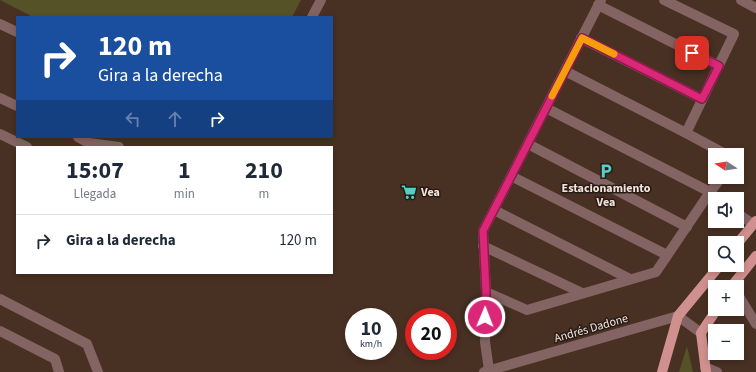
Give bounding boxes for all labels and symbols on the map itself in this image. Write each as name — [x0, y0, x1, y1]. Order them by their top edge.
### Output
pin — [675, 36, 709, 70]
north arrow — [708, 148, 744, 184]
parking icon: Estacionamiento Vea — [597, 162, 615, 180]
place label: Estacionamiento Vea — [562, 180, 651, 211]
supermarket icon: Vea — [400, 183, 418, 201]
place label: Vea — [420, 184, 440, 201]
position arrow — [464, 296, 506, 338]
speed limit sign: 20 — [405, 308, 457, 360]
street label: Andrés Dadone — [552, 310, 630, 347]

